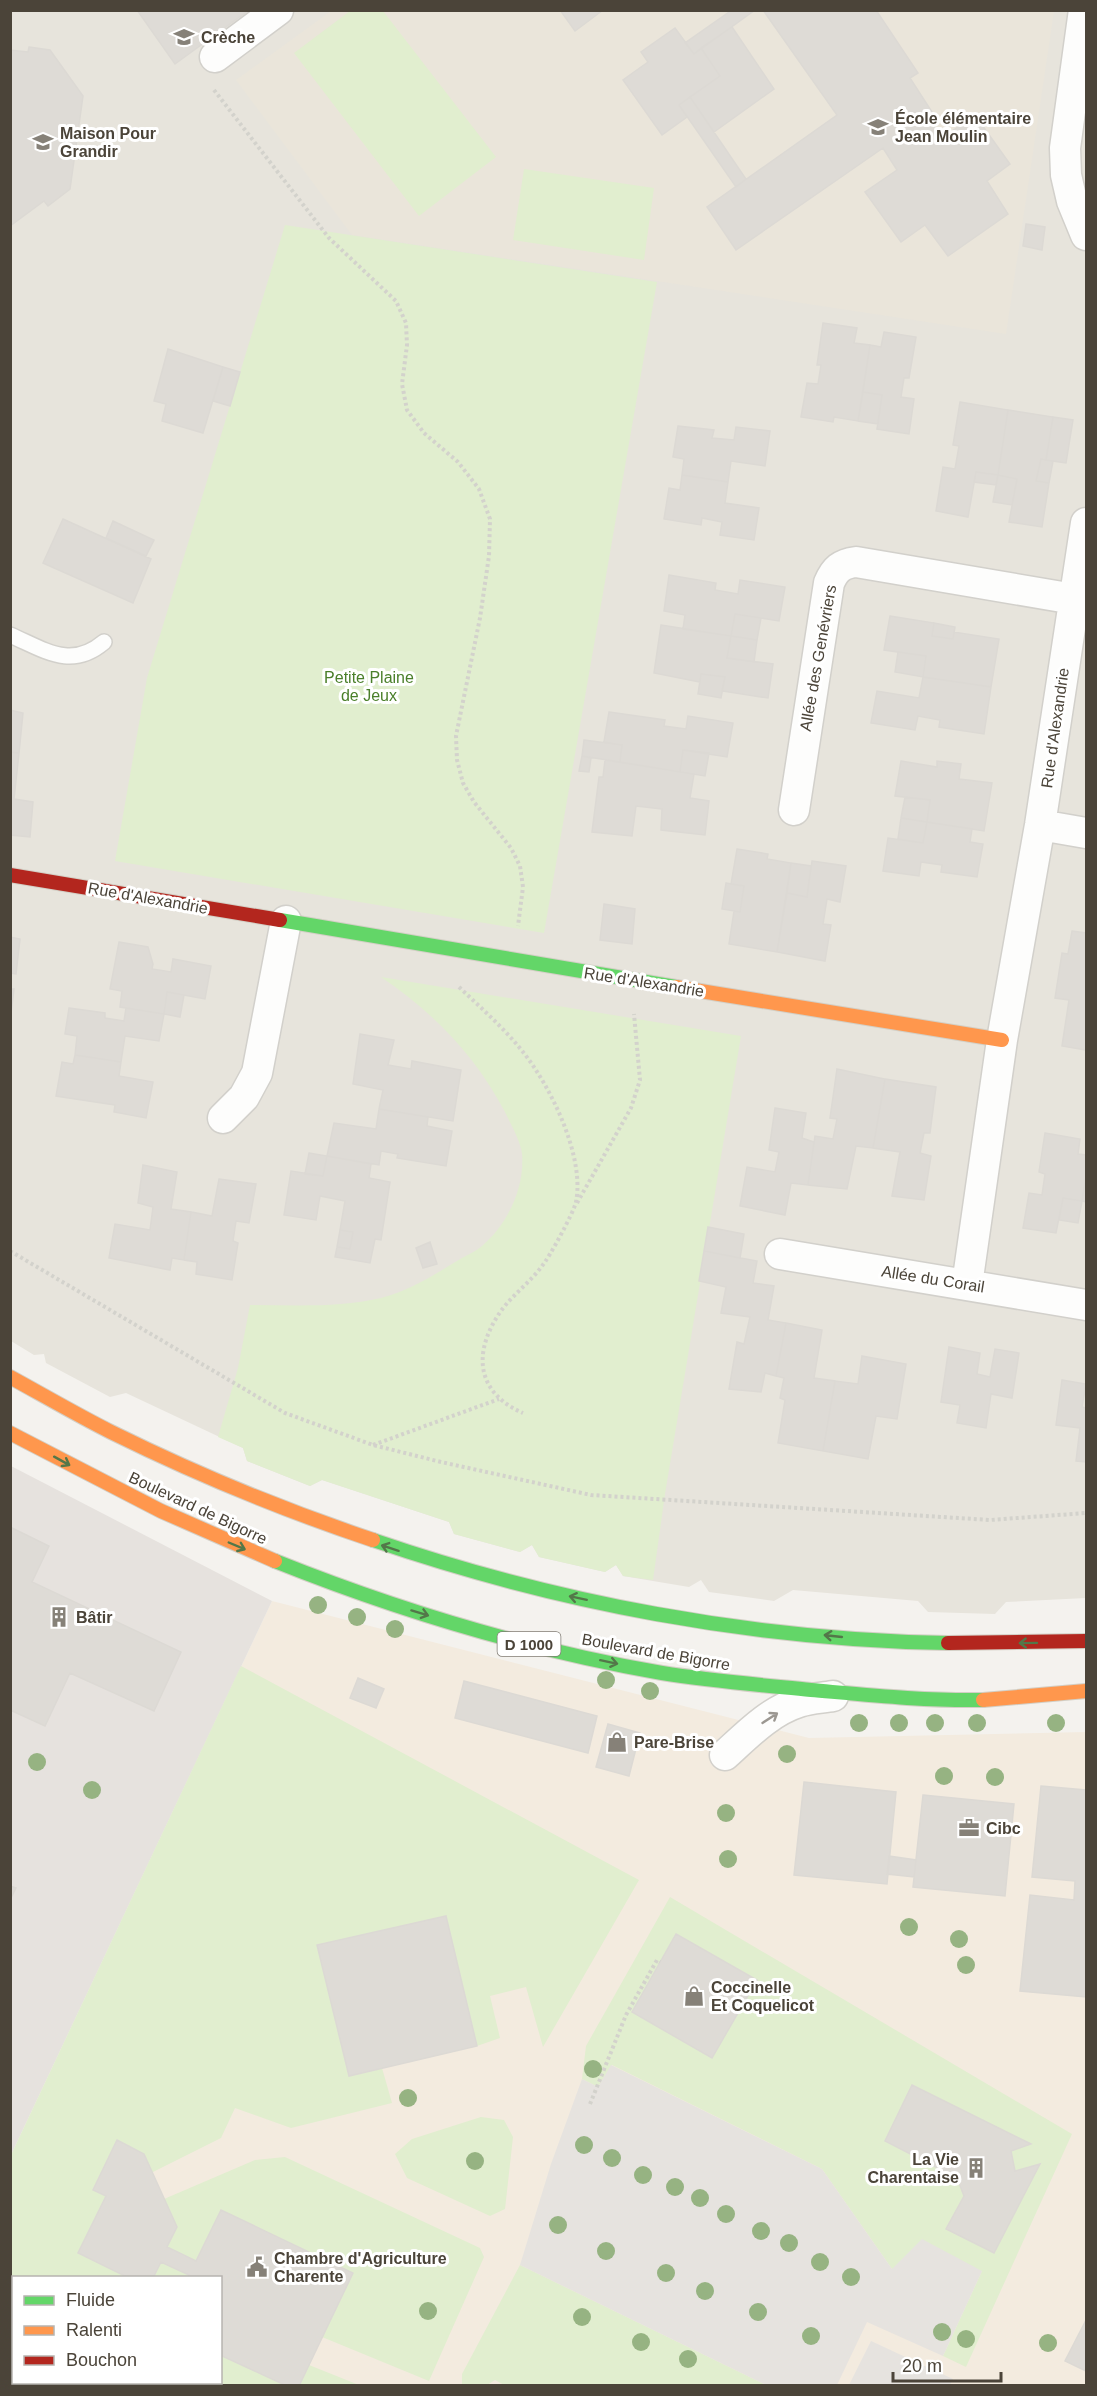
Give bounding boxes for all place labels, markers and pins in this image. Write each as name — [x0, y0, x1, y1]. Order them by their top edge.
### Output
school or university icon: Crèche — [172, 25, 196, 49]
place label: Crèche — [201, 29, 255, 46]
place label: École élémentaire Jean Moulin — [895, 109, 1031, 145]
school or university icon: École élémentaire Jean Moulin — [866, 115, 890, 139]
place label: Maison Pour Grandir — [60, 125, 156, 160]
school or university icon: Maison Pour Grandir — [31, 130, 55, 154]
building icon: Bâtir — [47, 1605, 71, 1629]
place label: Bâtir — [76, 1609, 112, 1626]
shop icon: Pare-Brise — [605, 1730, 629, 1754]
place label: Pare-Brise — [634, 1734, 714, 1751]
office icon: Cibc — [957, 1816, 981, 1840]
place label: Cibc — [986, 1820, 1021, 1837]
place label: Coccinelle Et Coquelicot — [711, 1979, 815, 2014]
shop icon: Coccinelle Et Coquelicot — [682, 1984, 706, 2008]
place label: La Vie Charentaise — [867, 2151, 959, 2186]
building icon: La Vie Charentaise — [964, 2156, 988, 2180]
place label: Chambre d'Agriculture Charente — [274, 2250, 447, 2285]
public building icon: Chambre d'Agriculture Charente — [245, 2255, 269, 2279]

